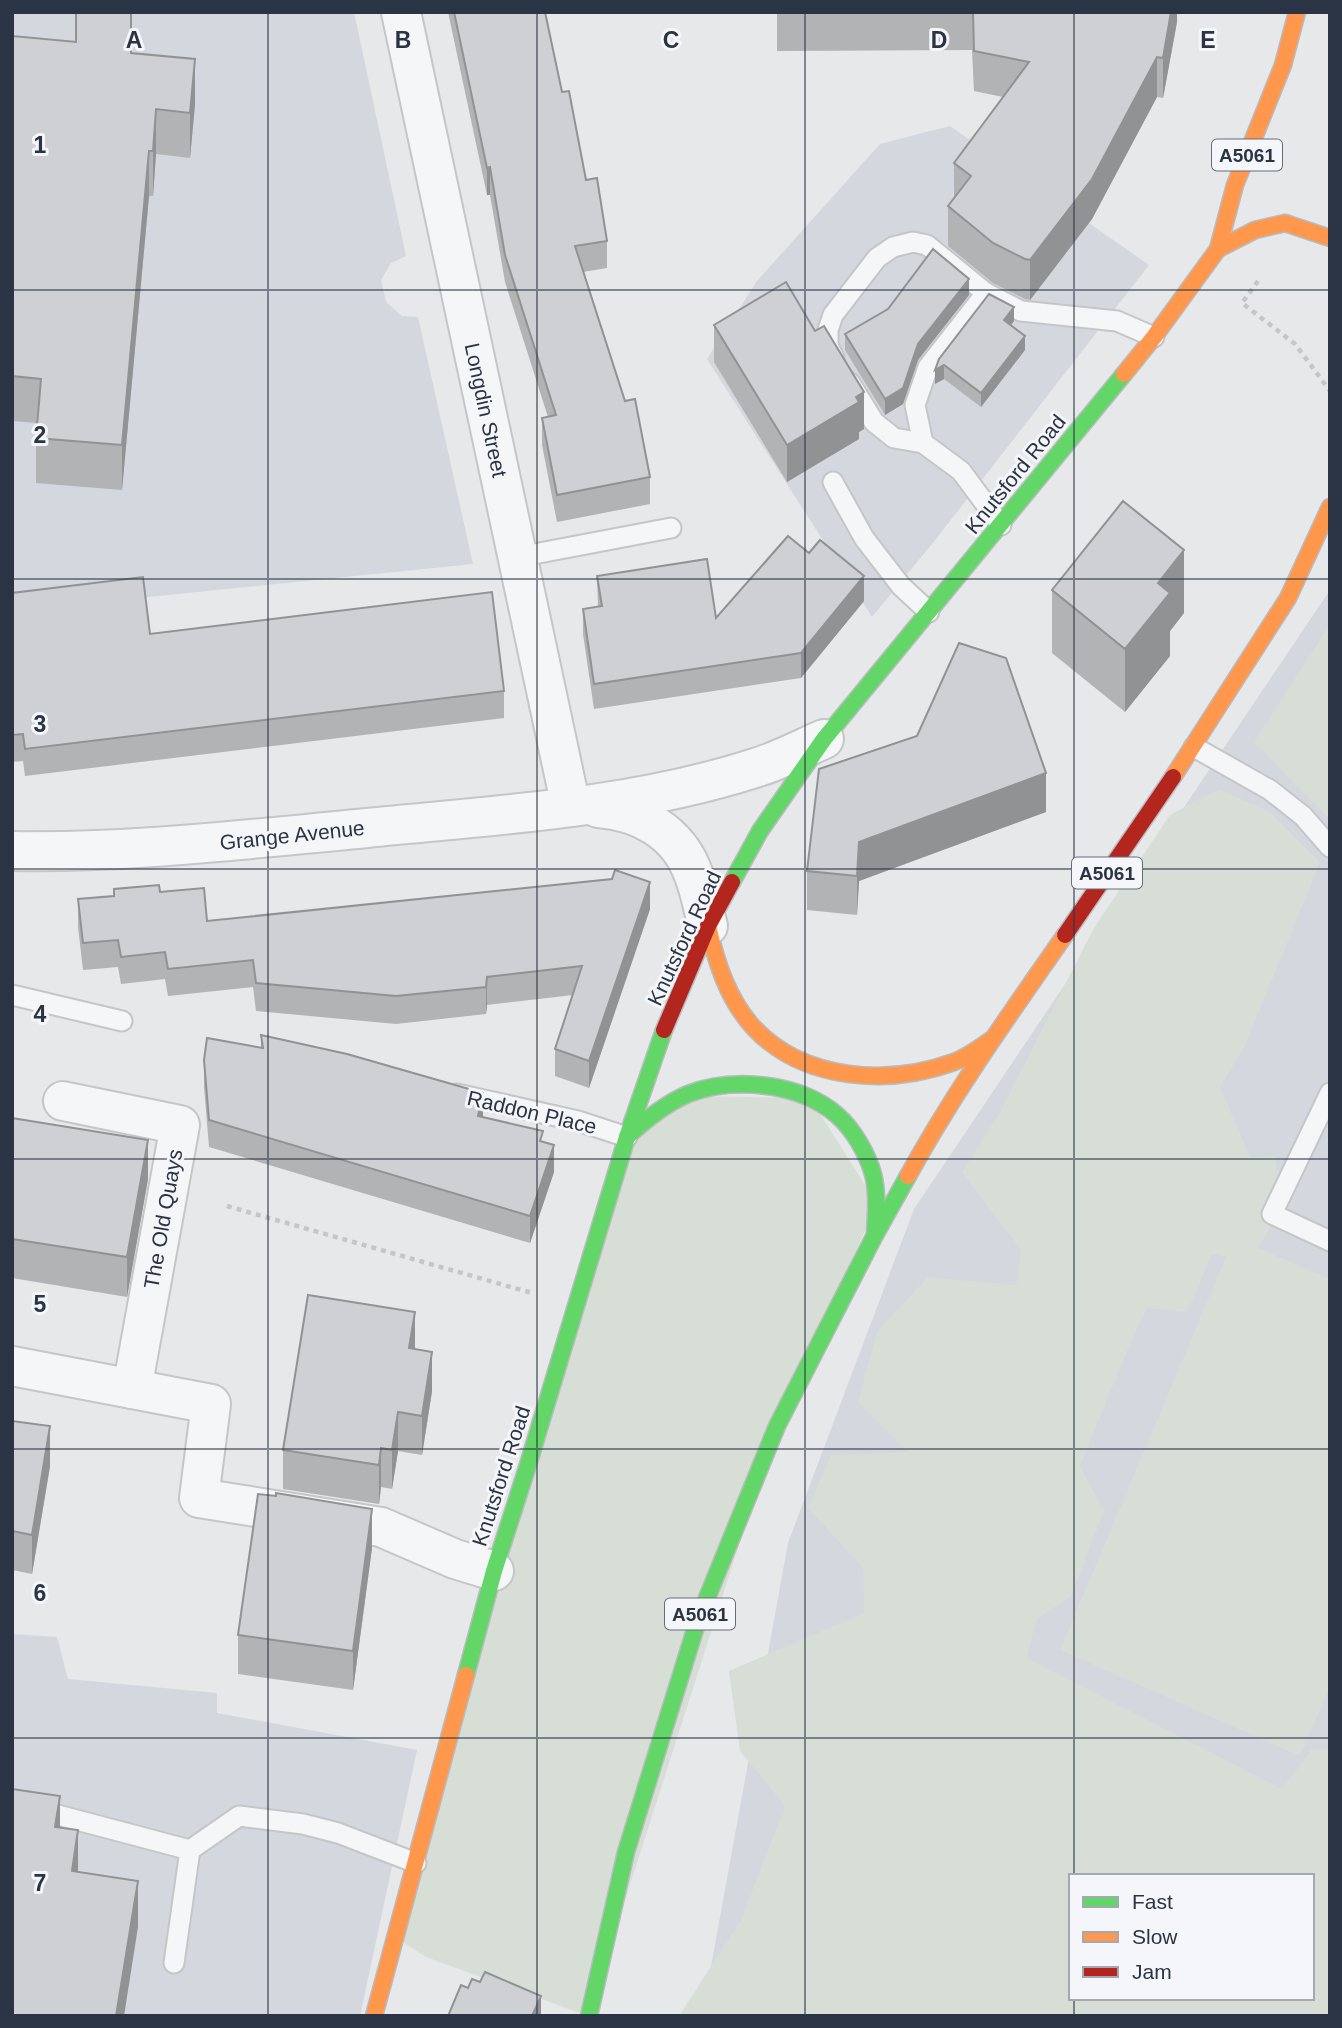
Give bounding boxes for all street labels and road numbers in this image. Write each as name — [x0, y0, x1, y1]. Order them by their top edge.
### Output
road number: A5061 — [1212, 140, 1282, 170]
street label: Longdin Street — [461, 341, 511, 479]
street label: Knutsford Road — [960, 410, 1070, 538]
street label: Grange Avenue — [218, 816, 366, 854]
road number: A5061 — [1072, 858, 1142, 888]
street label: Knutsford Road — [643, 867, 725, 1009]
street label: Raddon Place — [465, 1086, 599, 1138]
street label: The Old Quays — [139, 1147, 187, 1291]
street label: Knutsford Road — [468, 1403, 534, 1549]
road number: A5061 — [665, 1598, 735, 1630]

